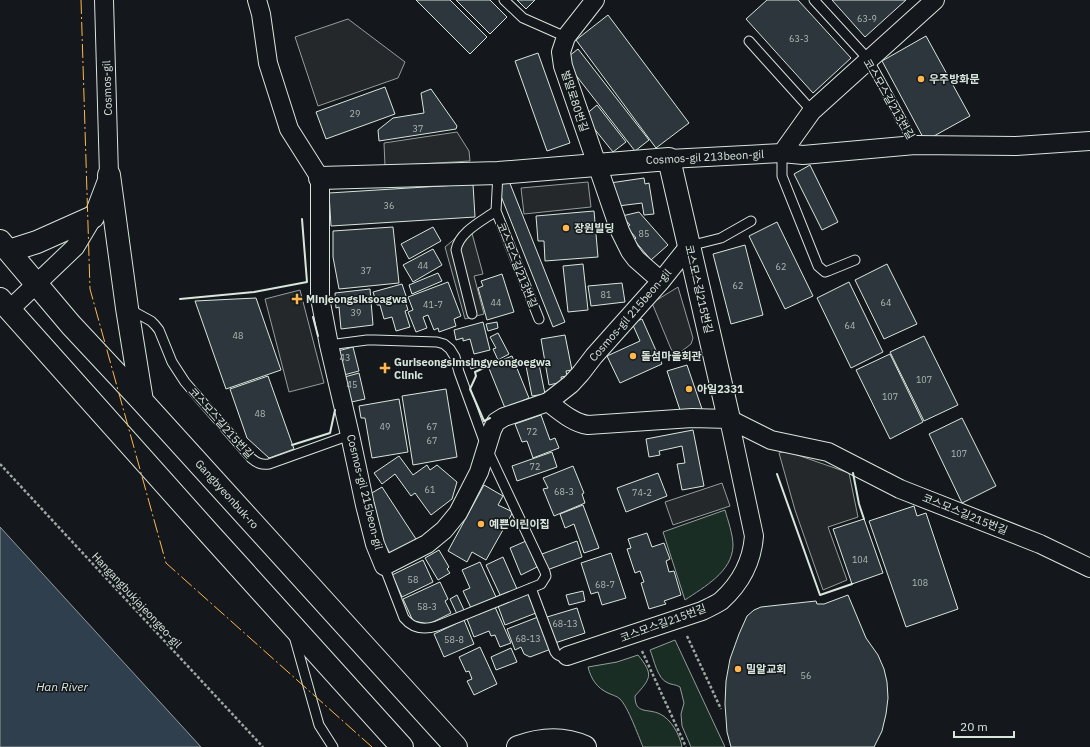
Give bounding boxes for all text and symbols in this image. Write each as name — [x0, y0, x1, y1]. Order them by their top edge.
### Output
house number: 63-9 — [857, 13, 877, 24]
house number: 63-3 — [789, 33, 809, 44]
street label: 코스모스길213번길 — [860, 56, 918, 142]
street label: Cosmos-gil — [99, 60, 115, 116]
street label: 벌말로80번길 — [558, 68, 592, 134]
place label: 우주방화문 — [929, 72, 980, 86]
marker: 우주방화문 — [916, 74, 926, 84]
house number: 29 — [350, 108, 360, 119]
house number: 37 — [413, 123, 423, 134]
street label: Cosmos-gil 213beon-gil — [645, 147, 765, 167]
house number: 36 — [384, 200, 394, 211]
street label: 코스모스길213번길 — [494, 220, 540, 310]
place label: 장원빌딩 — [574, 221, 614, 235]
marker: 장원빌딩 — [561, 223, 571, 233]
house number: 85 — [639, 228, 649, 239]
street label: 코스모스길215번길 — [682, 243, 716, 335]
house number: 44 — [418, 260, 428, 271]
house number: 62 — [776, 261, 786, 272]
house number: 37 — [361, 265, 371, 276]
street label: Cosmos-gil 215beon-gil — [586, 266, 674, 364]
house number: 62 — [733, 280, 743, 291]
house number: 81 — [601, 289, 611, 300]
place label: Minjeongsiksoagwa — [306, 292, 407, 306]
marker: Minjeongsiksoagwa — [291, 293, 303, 305]
house number: 44 — [491, 297, 501, 308]
house number: 64 — [881, 297, 891, 308]
house number: 41-7 — [423, 299, 443, 310]
house number: 39 — [351, 307, 361, 318]
house number: 64 — [845, 320, 855, 331]
house number: 48 — [233, 330, 243, 341]
place label: 돌섬마을회관 — [641, 349, 702, 363]
marker: 돌섬마을회관 — [628, 351, 638, 361]
house number: 43 — [340, 352, 350, 363]
place label: Guriseongsimsingyeongoegwa Clinic — [394, 355, 551, 382]
marker: Guriseongsimsingyeongoegwa Clinic — [379, 362, 391, 374]
house number: 107 — [916, 374, 932, 385]
house number: 45 — [347, 379, 357, 390]
place label: 아일2331 — [697, 382, 744, 396]
marker: 아일2331 — [684, 384, 694, 394]
street label: 코스모스길215번길 — [185, 385, 257, 461]
house number: 107 — [882, 391, 898, 402]
house number: 48 — [255, 408, 265, 419]
house number: 49 — [380, 421, 390, 432]
house number: 67 — [427, 421, 437, 432]
house number: 72 — [527, 426, 537, 437]
street label: Cosmos-gil 215beon-gil — [344, 433, 386, 551]
house number: 67 — [427, 435, 437, 446]
house number: 107 — [951, 448, 967, 459]
street label: Gangbyeonbuk-ro — [192, 457, 262, 531]
house number: 72 — [530, 461, 540, 472]
house number: 61 — [425, 484, 435, 495]
house number: 68-3 — [554, 486, 574, 497]
house number: 74-2 — [632, 487, 652, 498]
street label: 코스모스길215번길 — [920, 491, 1010, 537]
place label: 예쁜이린이집 — [489, 517, 550, 531]
marker: 예쁜이린이집 — [476, 519, 486, 529]
street label: Hangangbukjajeongeo-gil — [89, 549, 185, 651]
house number: 104 — [852, 554, 868, 565]
house number: 58 — [408, 574, 418, 585]
house number: 108 — [912, 577, 928, 588]
house number: 68-7 — [595, 579, 615, 590]
house number: 58-3 — [417, 601, 437, 612]
street label: 코스모스길215번길 — [618, 601, 708, 645]
house number: 68-13 — [552, 618, 578, 629]
house number: 68-13 — [515, 633, 541, 644]
house number: 58-8 — [444, 634, 464, 645]
place label: 밀알교회 — [746, 662, 786, 676]
marker: 밀알교회 — [733, 664, 743, 674]
house number: 56 — [801, 670, 811, 681]
water label: Han River — [36, 679, 88, 694]
scale bar — [954, 713, 1014, 739]
text: 20 m — [960, 719, 988, 734]

